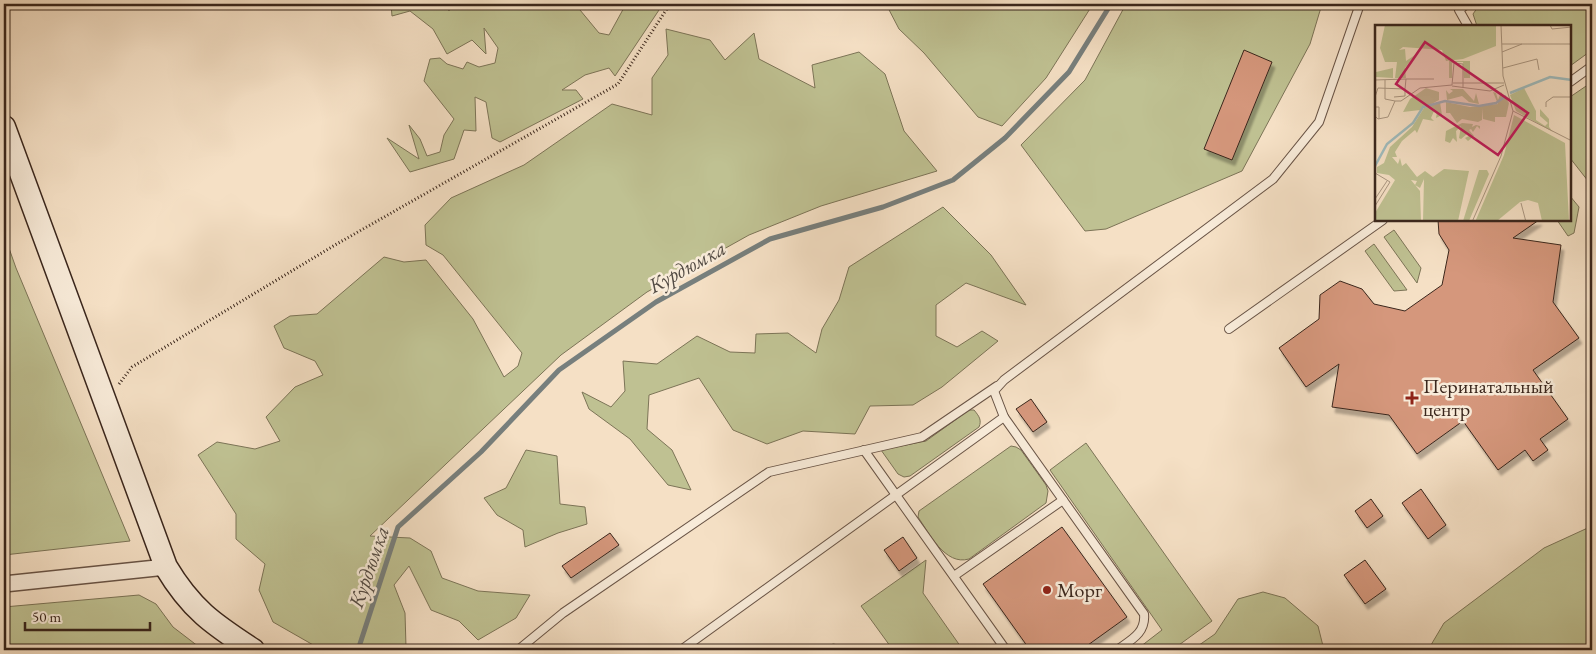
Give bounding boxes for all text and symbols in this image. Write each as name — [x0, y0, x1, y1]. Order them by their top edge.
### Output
inset map — [1375, 25, 1571, 221]
water label: Курдюмка — [642, 234, 730, 299]
place label: Перинатальный центр — [1423, 373, 1554, 422]
marker: Перинатальный центр — [1405, 391, 1419, 405]
water label: Курдюмка — [342, 522, 395, 612]
place label: Морг — [1057, 577, 1102, 603]
marker: Морг — [1041, 584, 1053, 596]
scale bar — [25, 599, 150, 631]
text: 50 m — [32, 607, 61, 626]

